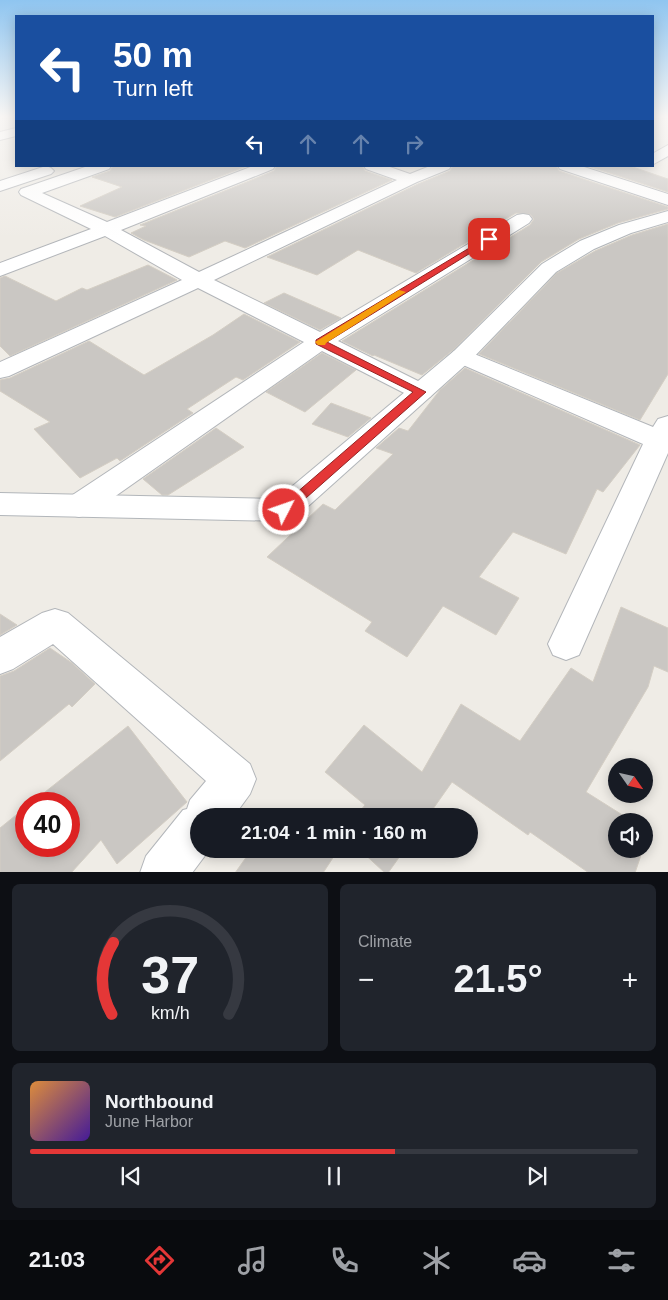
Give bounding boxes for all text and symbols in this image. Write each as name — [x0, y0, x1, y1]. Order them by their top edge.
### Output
icon: left — [30, 35, 95, 100]
text: 50 m — [113, 35, 193, 74]
text: Turn left — [113, 76, 193, 101]
icon: left — [241, 130, 269, 158]
icon: ahead — [294, 130, 322, 158]
icon: ahead — [347, 130, 375, 158]
icon: right — [400, 130, 428, 158]
pin — [468, 218, 510, 260]
icon: arrive — [475, 225, 503, 253]
position arrow — [257, 483, 309, 535]
north arrow — [608, 758, 652, 802]
map controls — [608, 758, 653, 858]
speed limit sign: 40 — [15, 792, 80, 857]
button: sound — [608, 813, 653, 858]
text: 21:04 · 1 min · 160 m — [241, 822, 427, 843]
text: Climate — [358, 933, 412, 950]
text: 37 — [141, 946, 199, 1004]
text: 21.5° — [453, 958, 543, 1000]
text: − — [358, 964, 374, 995]
text: + — [622, 964, 638, 995]
text: km/h — [151, 1003, 189, 1023]
text: Northbound — [105, 1091, 214, 1112]
text: June Harbor — [105, 1113, 193, 1130]
icon: previous — [117, 1162, 145, 1190]
icon: pause — [320, 1162, 348, 1190]
icon: next — [523, 1162, 551, 1190]
icon: directions — [142, 1243, 177, 1278]
icon: music — [235, 1243, 270, 1278]
icon: phone — [327, 1243, 362, 1278]
icon: climate — [419, 1243, 454, 1278]
icon: car — [512, 1243, 547, 1278]
icon: filters — [604, 1243, 639, 1278]
text: 21:03 — [29, 1247, 85, 1272]

